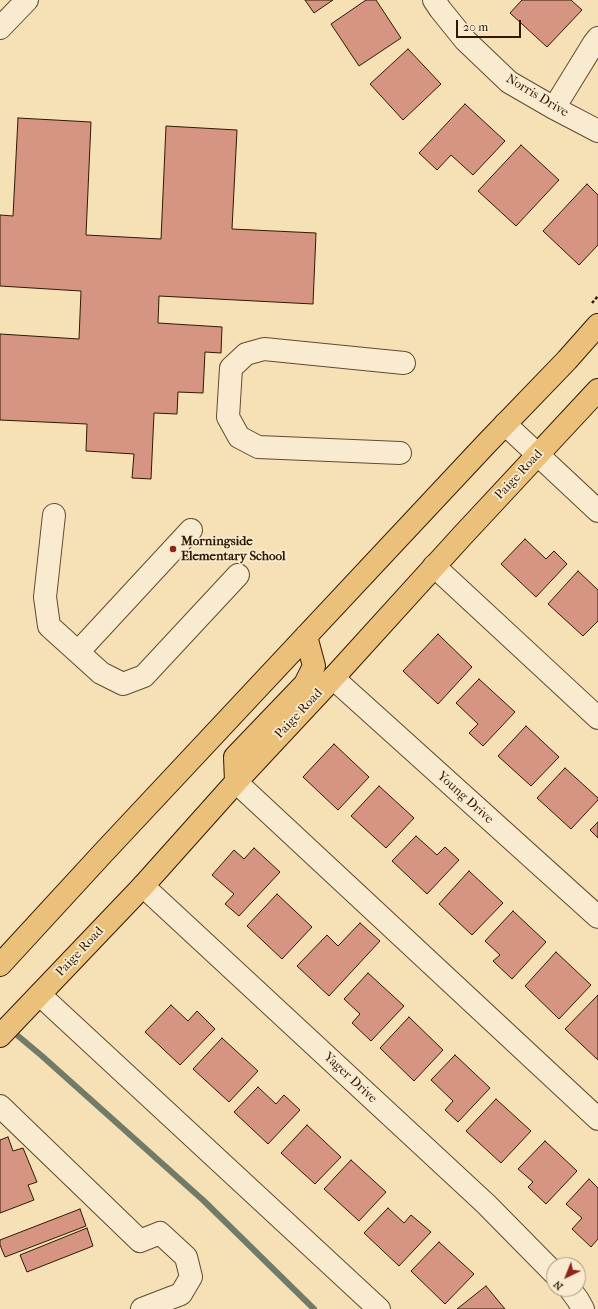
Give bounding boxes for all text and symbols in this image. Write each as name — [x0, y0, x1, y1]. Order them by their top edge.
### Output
scale bar — [458, 12, 523, 38]
text: 20 m — [463, 20, 488, 34]
street label: Norris Drive — [503, 71, 571, 121]
street label: Paige Road — [492, 447, 546, 503]
place label: Morningside Elementary School — [181, 534, 286, 565]
marker: Morningside Elementary School — [168, 544, 178, 554]
street label: Paige Road — [272, 686, 326, 742]
street label: Young Drive — [434, 769, 496, 827]
street label: Paige Road — [53, 924, 107, 980]
street label: Yager Drive — [320, 1049, 380, 1107]
north arrow — [546, 1257, 586, 1297]
text: N — [551, 1278, 566, 1293]

